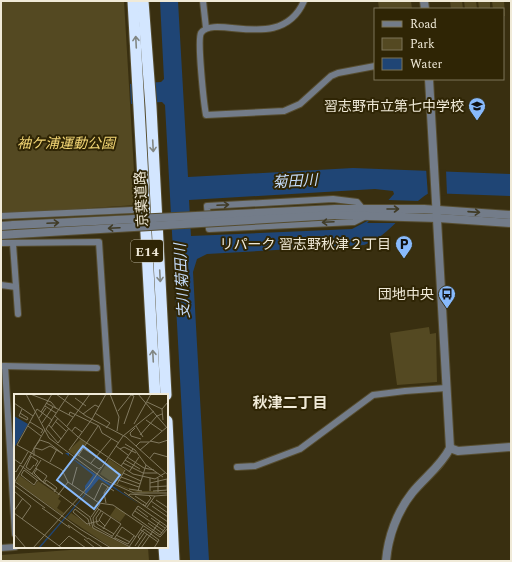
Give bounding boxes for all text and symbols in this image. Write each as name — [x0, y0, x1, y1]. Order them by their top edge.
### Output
legend — [374, 8, 504, 80]
text: Road — [410, 15, 437, 34]
text: Park — [410, 35, 435, 54]
one-way arrow — [132, 36, 139, 49]
text: Water — [410, 55, 442, 74]
place label: 習志野市立第七中学校 — [324, 96, 464, 117]
school or university icon: 習志野市立第七中学校 — [467, 96, 487, 121]
park label: 袖ケ浦運動公園 — [17, 133, 117, 154]
one-way arrow — [149, 139, 157, 152]
water label: 菊田川 — [272, 169, 320, 194]
street label: 京葉道路 — [130, 170, 153, 227]
one-way arrow — [216, 202, 229, 209]
one-way arrow — [386, 205, 399, 212]
one-way arrow — [467, 209, 480, 216]
one-way arrow — [322, 218, 335, 226]
one-way arrow — [46, 220, 59, 227]
one-way arrow — [108, 224, 121, 232]
place label: リパーク 習志野秋津２丁目 — [220, 234, 391, 255]
parking icon: リパーク 習志野秋津２丁目 — [394, 234, 414, 259]
road number: E14 — [131, 240, 163, 262]
water label: 支川菊田川 — [169, 241, 196, 319]
one-way arrow — [156, 269, 163, 282]
place label: 団地中央 — [378, 284, 434, 305]
bus stop icon: 団地中央 — [437, 284, 457, 309]
one-way arrow — [150, 350, 157, 363]
district label: 秋津二丁目 — [252, 392, 328, 415]
inset map — [14, 394, 168, 548]

